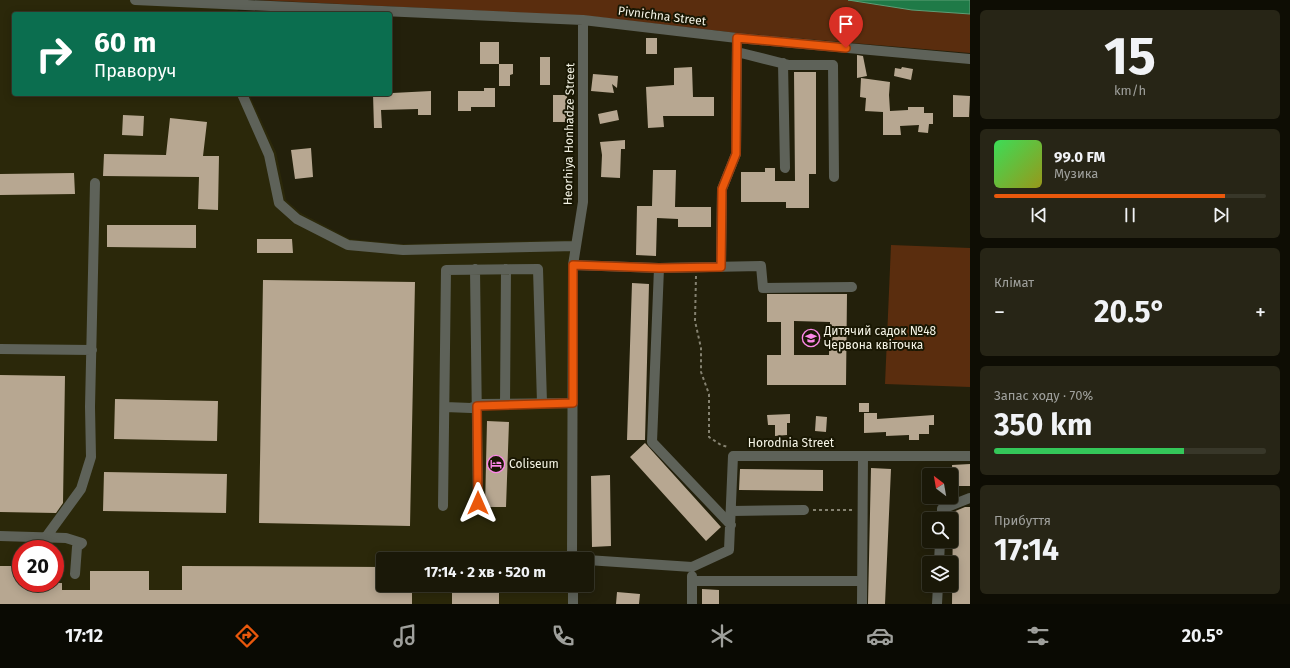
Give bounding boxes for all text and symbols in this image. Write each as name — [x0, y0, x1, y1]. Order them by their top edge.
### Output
street label: Pivnichna Street — [617, 4, 708, 28]
pin — [829, 7.0, 863, 48]
icon: arrive — [835, 13, 857, 35]
text: 15 — [1104, 25, 1156, 88]
text: 60 m — [94, 26, 156, 59]
icon: right — [28, 28, 80, 80]
text: Праворуч — [94, 60, 176, 82]
street label: Heorhiya Honhadze Street — [561, 62, 577, 205]
text: km/h — [1114, 83, 1146, 98]
text: 99.0 FM — [1054, 148, 1105, 166]
text: Музика — [1054, 166, 1098, 181]
icon: previous — [1028, 204, 1050, 226]
icon: pause — [1119, 204, 1141, 226]
icon: next — [1210, 204, 1232, 226]
text: Клімат — [994, 275, 1034, 290]
text: 20.5° — [1094, 294, 1166, 330]
text: − — [994, 299, 1005, 326]
text: + — [1255, 299, 1266, 326]
place label: Дитячий садок №48 Червона квіточка — [823, 324, 937, 352]
school or university icon: Дитячий садок №48 Червона квіточка — [801, 328, 821, 348]
text: Запас ходу · 70% — [994, 388, 1093, 403]
text: 350 km — [994, 407, 1092, 443]
street label: Horodnia Street — [748, 436, 835, 450]
hotel icon: Coliseum — [486, 454, 506, 474]
place label: Coliseum — [509, 457, 559, 471]
north arrow — [922, 468, 958, 504]
map controls — [922, 468, 958, 592]
position arrow — [457, 482, 499, 524]
button: search — [922, 512, 958, 548]
text: Прибуття — [994, 513, 1051, 528]
text: 17:14 — [994, 532, 1059, 568]
speed limit sign: 20 — [12, 540, 64, 592]
button: layers — [922, 556, 958, 592]
text: 17:14 · 2 хв · 520 m — [424, 563, 546, 581]
icon: directions — [233, 622, 261, 650]
icon: music — [391, 622, 419, 650]
icon: phone — [549, 622, 577, 650]
icon: climate — [708, 622, 736, 650]
icon: car — [866, 622, 894, 650]
icon: filters — [1024, 622, 1052, 650]
text: 17:12 — [65, 625, 103, 647]
text: 20.5° — [1182, 625, 1225, 647]

